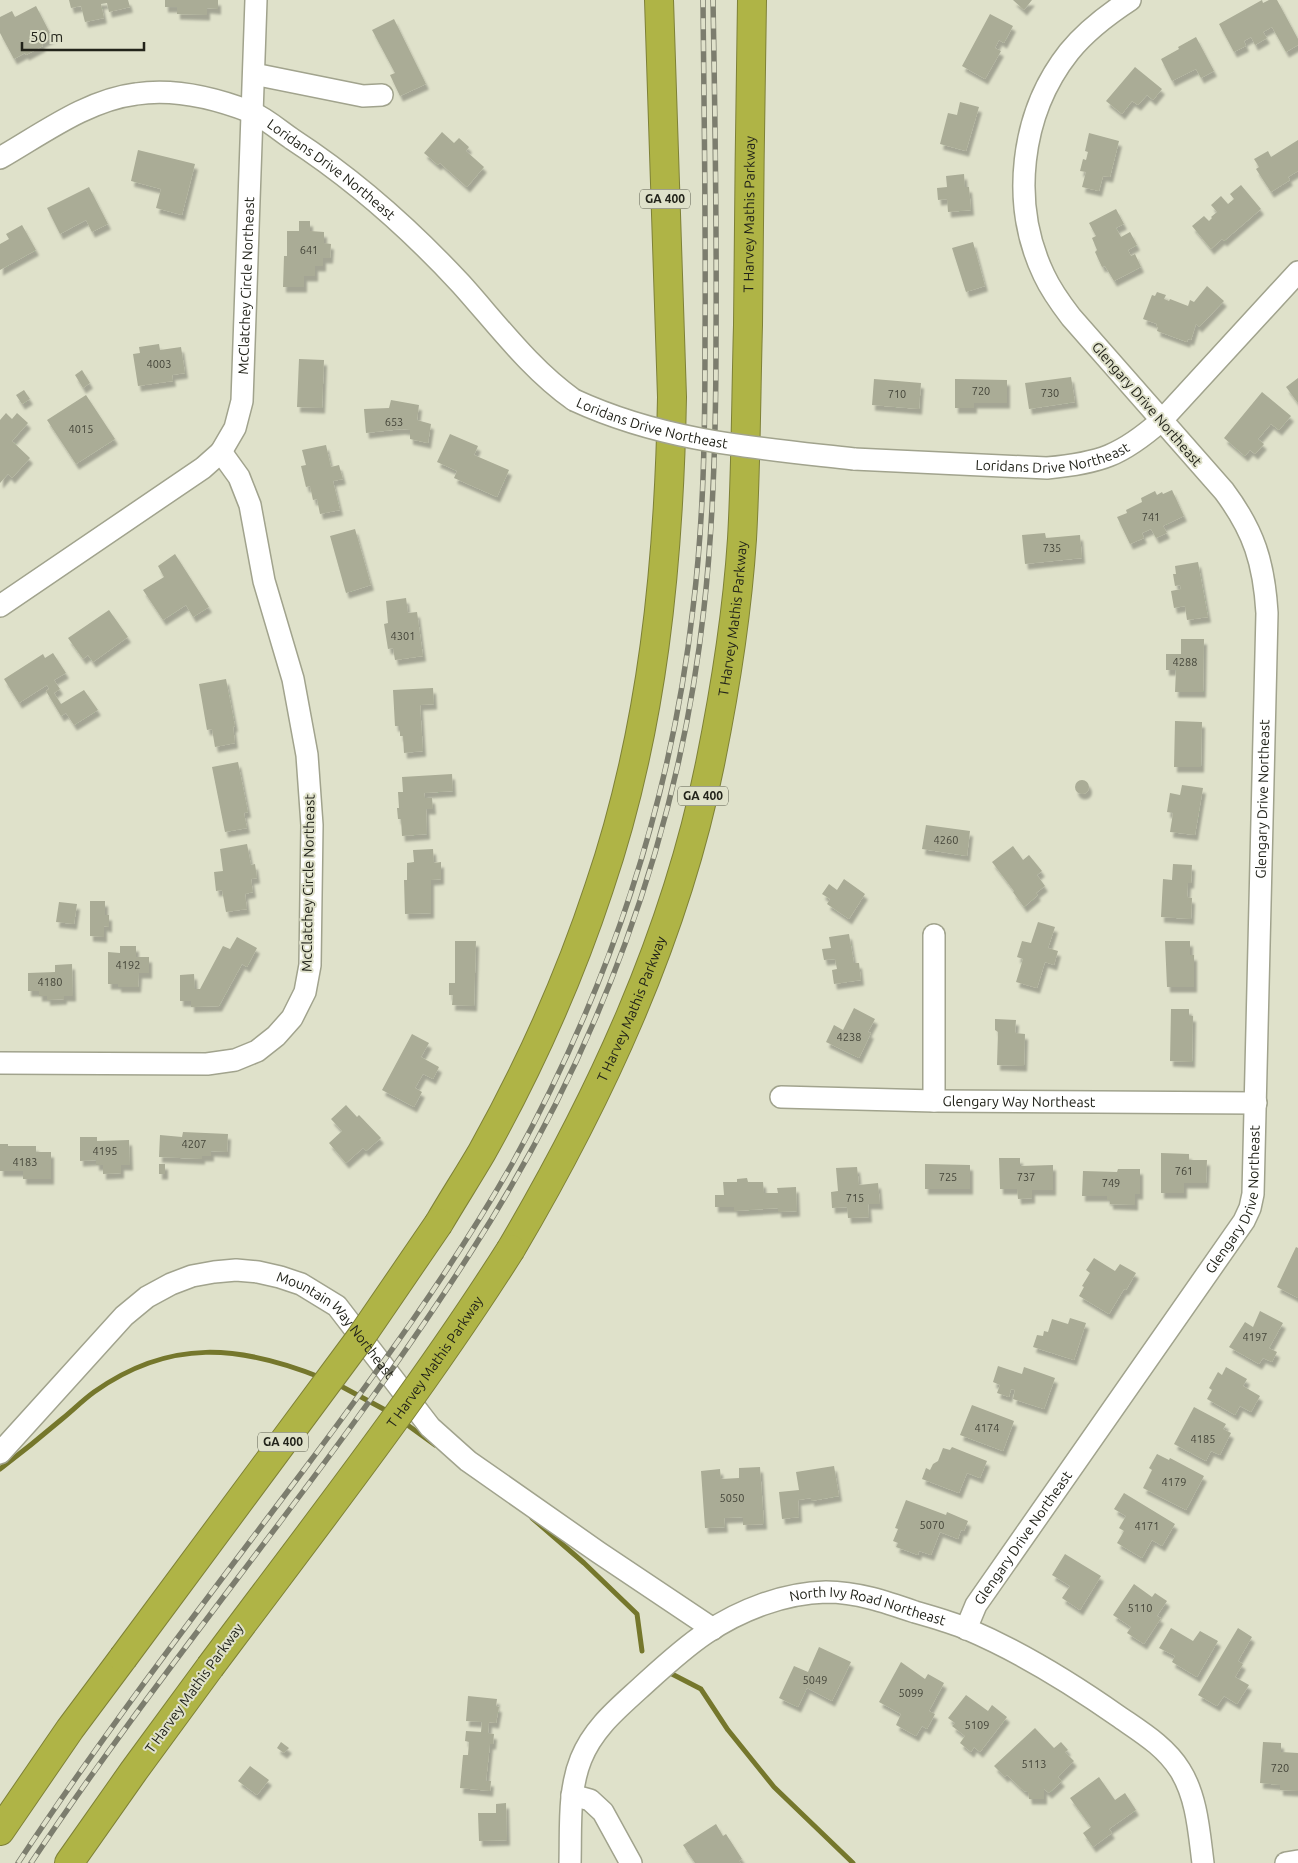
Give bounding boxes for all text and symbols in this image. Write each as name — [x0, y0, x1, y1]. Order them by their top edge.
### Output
scale bar — [22, 20, 145, 52]
text: 50 m — [30, 28, 63, 45]
street label: Loridans Drive Northeast — [264, 116, 399, 223]
street label: T Harvey Mathis Parkway — [740, 136, 758, 293]
road number: GA 400 — [640, 190, 690, 208]
street label: McClatchey Circle Northeast — [235, 196, 257, 375]
house number: 641 — [300, 244, 318, 256]
street label: Glengary Drive Northeast — [1089, 339, 1206, 470]
house number: 4003 — [147, 358, 171, 370]
house number: 720 — [972, 385, 990, 397]
house number: 730 — [1041, 387, 1059, 399]
house number: 710 — [888, 388, 906, 400]
street label: Loridans Drive Northeast — [574, 394, 729, 452]
house number: 653 — [385, 416, 403, 428]
house number: 4015 — [69, 423, 93, 435]
street label: Loridans Drive Northeast — [975, 439, 1133, 476]
house number: 741 — [1142, 511, 1160, 523]
street label: T Harvey Mathis Parkway — [715, 540, 750, 697]
house number: 735 — [1043, 542, 1061, 554]
house number: 4301 — [391, 630, 415, 642]
house number: 4288 — [1173, 656, 1197, 668]
street label: Glengary Drive Northeast — [1253, 719, 1272, 879]
road number: GA 400 — [678, 786, 728, 806]
street label: McClatchey Circle Northeast — [298, 794, 318, 972]
house number: 4260 — [934, 834, 958, 846]
street label: T Harvey Mathis Parkway — [594, 934, 669, 1084]
house number: 4192 — [116, 959, 140, 971]
house number: 4180 — [38, 976, 62, 988]
house number: 4238 — [837, 1031, 861, 1043]
street label: Glengary Way Northeast — [942, 1093, 1096, 1110]
street label: Glengary Drive Northeast — [1202, 1125, 1263, 1276]
house number: 4207 — [182, 1138, 206, 1150]
house number: 4195 — [93, 1145, 117, 1157]
house number: 4183 — [13, 1156, 37, 1168]
house number: 761 — [1175, 1165, 1193, 1177]
house number: 725 — [939, 1171, 957, 1183]
house number: 737 — [1017, 1171, 1035, 1183]
house number: 749 — [1102, 1177, 1120, 1189]
house number: 715 — [846, 1192, 864, 1204]
street label: Mountain Way Northeast — [275, 1268, 398, 1382]
street label: T Harvey Mathis Parkway — [383, 1293, 486, 1431]
house number: 4197 — [1243, 1331, 1267, 1343]
house number: 4174 — [975, 1422, 999, 1434]
road number: GA 400 — [258, 1432, 308, 1451]
house number: 4185 — [1191, 1433, 1215, 1445]
street label: Glengary Drive Northeast — [971, 1467, 1075, 1608]
house number: 4179 — [1162, 1476, 1186, 1488]
house number: 5050 — [720, 1492, 744, 1504]
house number: 5070 — [920, 1519, 944, 1531]
house number: 4171 — [1135, 1520, 1159, 1532]
street label: North Ivy Road Northeast — [788, 1584, 948, 1629]
house number: 5110 — [1128, 1602, 1152, 1614]
street label: T Harvey Mathis Parkway — [142, 1620, 247, 1756]
house number: 5049 — [803, 1674, 827, 1686]
house number: 5099 — [899, 1687, 923, 1699]
house number: 5109 — [965, 1719, 989, 1731]
house number: 5113 — [1022, 1758, 1046, 1770]
house number: 720 — [1271, 1762, 1289, 1774]

